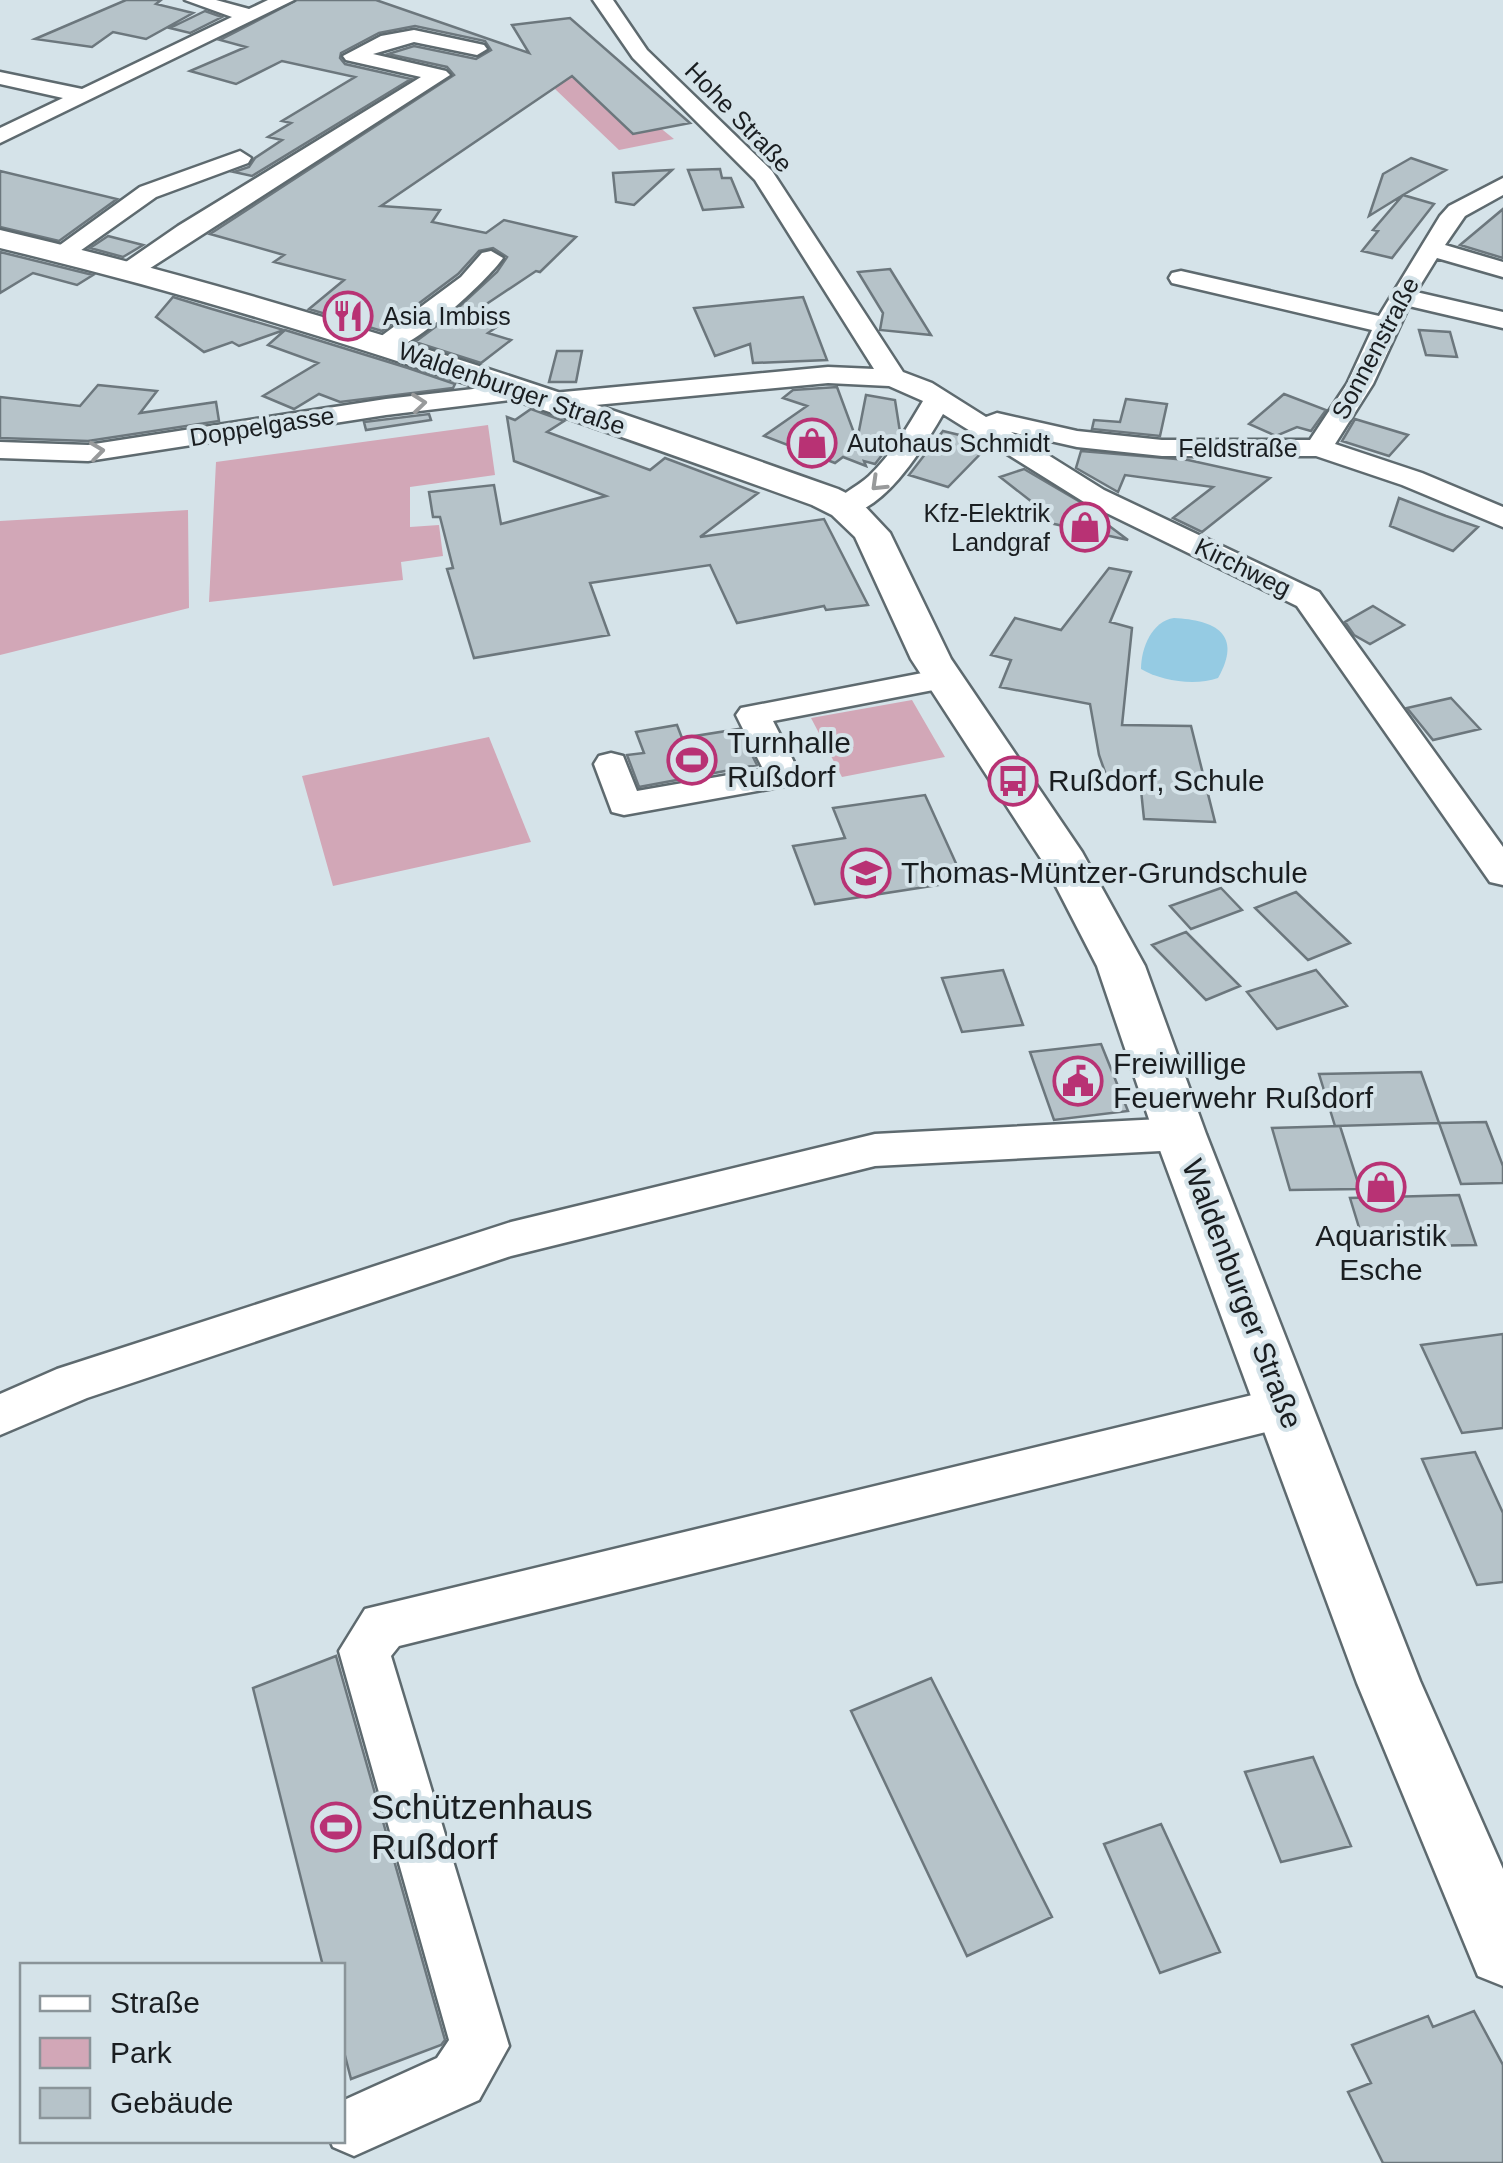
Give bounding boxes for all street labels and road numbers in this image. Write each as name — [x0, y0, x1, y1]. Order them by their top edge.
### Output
street label: Hohe Straße — [680, 56, 798, 178]
street label: Sonnenstraße — [1326, 272, 1424, 424]
street label: Waldenburger Straße — [395, 336, 629, 440]
street label: Doppelgasse — [188, 401, 336, 451]
street label: Feldstraße — [1178, 434, 1298, 462]
street label: Kirchweg — [1191, 532, 1295, 602]
street label: Waldenburger Straße — [1176, 1155, 1309, 1433]

